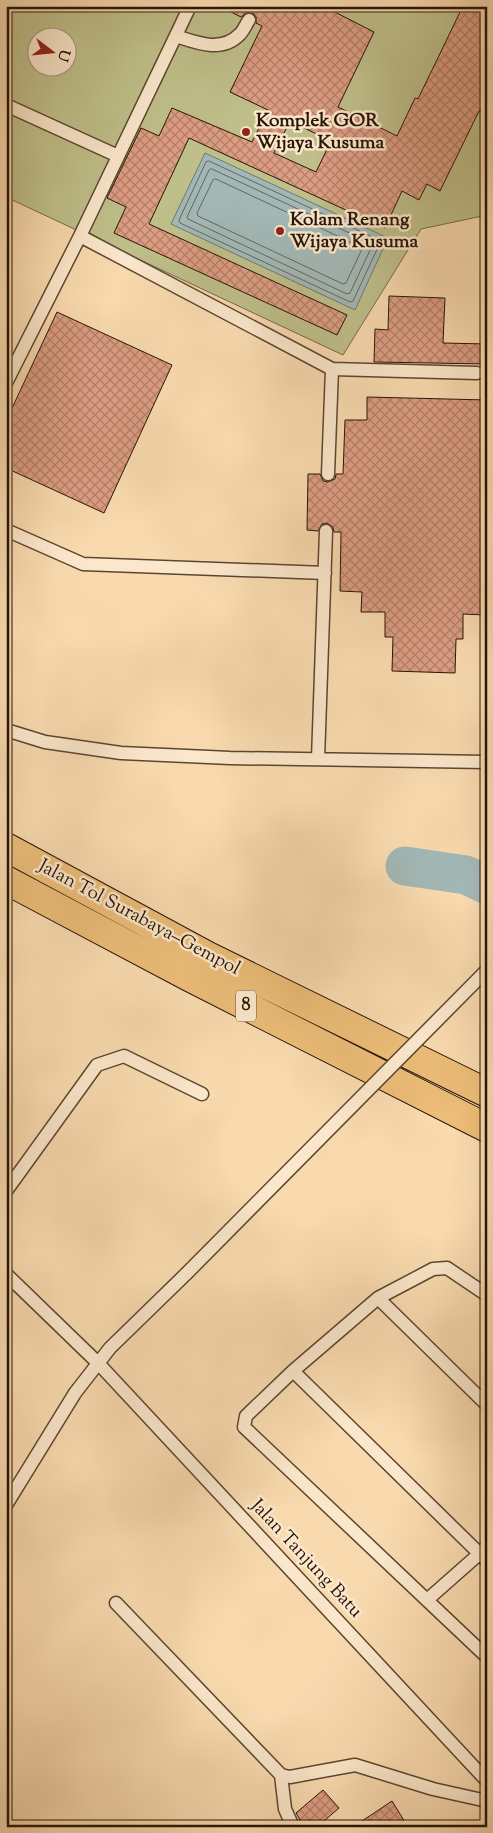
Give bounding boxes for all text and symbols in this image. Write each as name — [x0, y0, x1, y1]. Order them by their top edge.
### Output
north arrow — [28, 28, 78, 78]
text: U — [51, 47, 74, 64]
place label: Komplek GOR Wijaya Kusuma — [256, 108, 385, 157]
marker: Komplek GOR Wijaya Kusuma — [240, 126, 252, 138]
place label: Kolam Renang Wijaya Kusuma — [290, 207, 419, 256]
marker: Kolam Renang Wijaya Kusuma — [274, 225, 286, 237]
street label: Jalan Tol Surabaya–Gempol — [32, 853, 245, 983]
road number: 8 — [236, 990, 256, 1021]
street label: Jalan Tanjung Batu — [243, 1493, 368, 1624]

